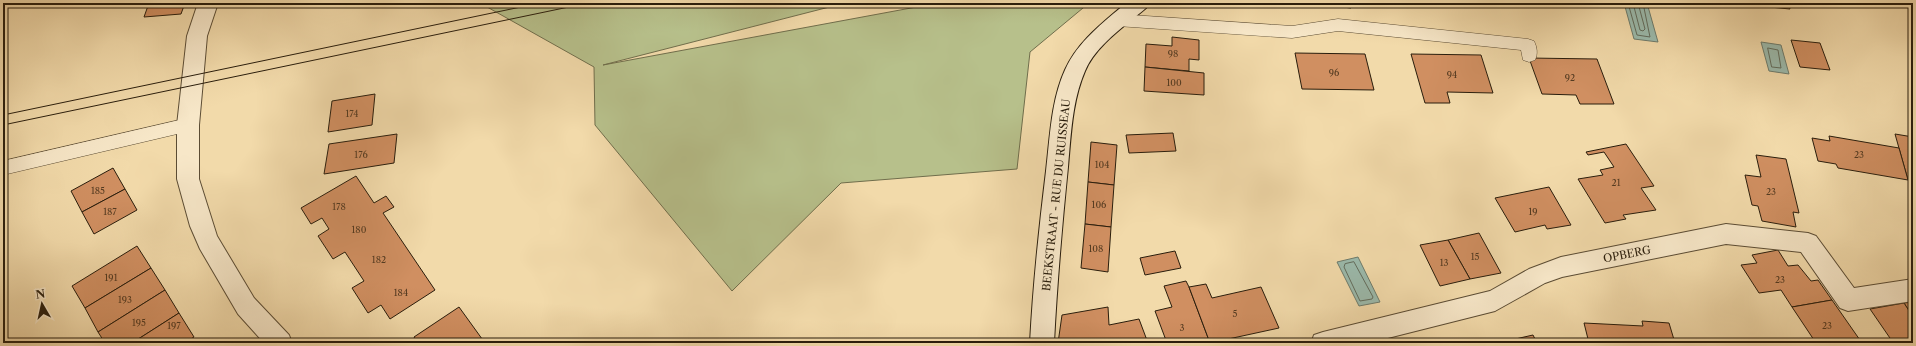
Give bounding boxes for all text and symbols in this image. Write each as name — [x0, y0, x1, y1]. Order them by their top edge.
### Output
house number: 98 — [1168, 48, 1178, 59]
house number: 96 — [1329, 67, 1339, 78]
house number: 94 — [1447, 69, 1457, 80]
house number: 92 — [1565, 72, 1575, 83]
house number: 100 — [1166, 77, 1182, 88]
street label: BEEKSTRAAT - RUE DU RUISSEAU — [1039, 98, 1073, 292]
house number: 174 — [345, 108, 359, 119]
house number: 176 — [354, 149, 368, 160]
house number: 23 — [1854, 149, 1864, 160]
house number: 104 — [1095, 159, 1109, 170]
house number: 21 — [1612, 177, 1621, 188]
house number: 185 — [91, 185, 105, 196]
house number: 23 — [1766, 186, 1776, 197]
house number: 106 — [1092, 199, 1106, 210]
house number: 178 — [332, 201, 346, 212]
house number: 187 — [103, 206, 117, 217]
house number: 19 — [1528, 206, 1538, 217]
house number: 180 — [352, 224, 367, 235]
house number: 108 — [1089, 243, 1103, 254]
street label: OPBERG — [1602, 243, 1652, 265]
house number: 15 — [1471, 251, 1479, 262]
house number: 182 — [372, 254, 386, 265]
house number: 13 — [1440, 257, 1448, 268]
house number: 191 — [105, 272, 118, 283]
house number: 23 — [1775, 274, 1785, 285]
north arrow — [22, 284, 62, 324]
text: N — [35, 286, 47, 302]
house number: 184 — [394, 287, 408, 298]
house number: 193 — [118, 294, 132, 305]
house number: 5 — [1233, 308, 1238, 319]
house number: 195 — [132, 317, 146, 328]
house number: 197 — [167, 320, 181, 331]
house number: 23 — [1822, 320, 1832, 331]
house number: 3 — [1180, 322, 1185, 333]

